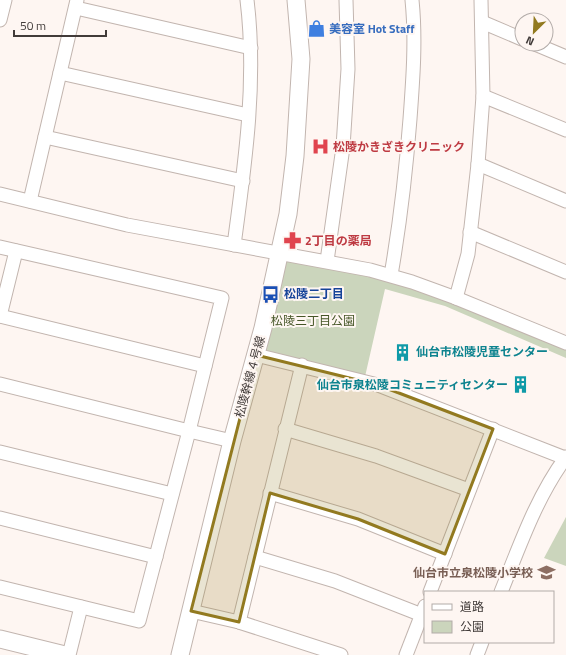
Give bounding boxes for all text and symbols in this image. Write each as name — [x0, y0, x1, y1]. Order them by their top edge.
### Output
scale bar — [14, 12, 106, 38]
north arrow — [514, 12, 554, 52]
text: 50 m — [20, 16, 46, 35]
shop icon: 美容室 Hot Staff — [306, 19, 326, 39]
place label: 美容室 Hot Staff — [329, 19, 415, 38]
text: N — [523, 32, 537, 50]
hospital icon: 松陵かきざきクリニック — [310, 137, 330, 157]
place label: 松陵かきざきクリニック — [333, 137, 465, 156]
pharmacy icon: 2丁目の薬局 — [282, 231, 302, 251]
place label: 2丁目の薬局 — [305, 231, 372, 250]
bus stop icon: 松陵二丁目 — [261, 284, 281, 304]
place label: 松陵二丁目 — [284, 284, 344, 303]
park label: 松陵三丁目公園 — [271, 311, 355, 330]
street label: 松陵幹線４号線 — [229, 334, 270, 420]
building icon: 仙台市松陵児童センター — [393, 342, 413, 362]
place label: 仙台市松陵児童センター — [416, 342, 548, 361]
place label: 仙台市泉松陵コミュニティセンター — [317, 375, 508, 394]
building icon: 仙台市泉松陵コミュニティセンター — [511, 375, 531, 395]
place label: 仙台市立泉松陵小学校 — [413, 563, 533, 582]
school or university icon: 仙台市立泉松陵小学校 — [536, 563, 556, 583]
legend — [424, 591, 554, 643]
text: 道路 — [460, 597, 484, 616]
text: 公園 — [460, 617, 484, 636]

